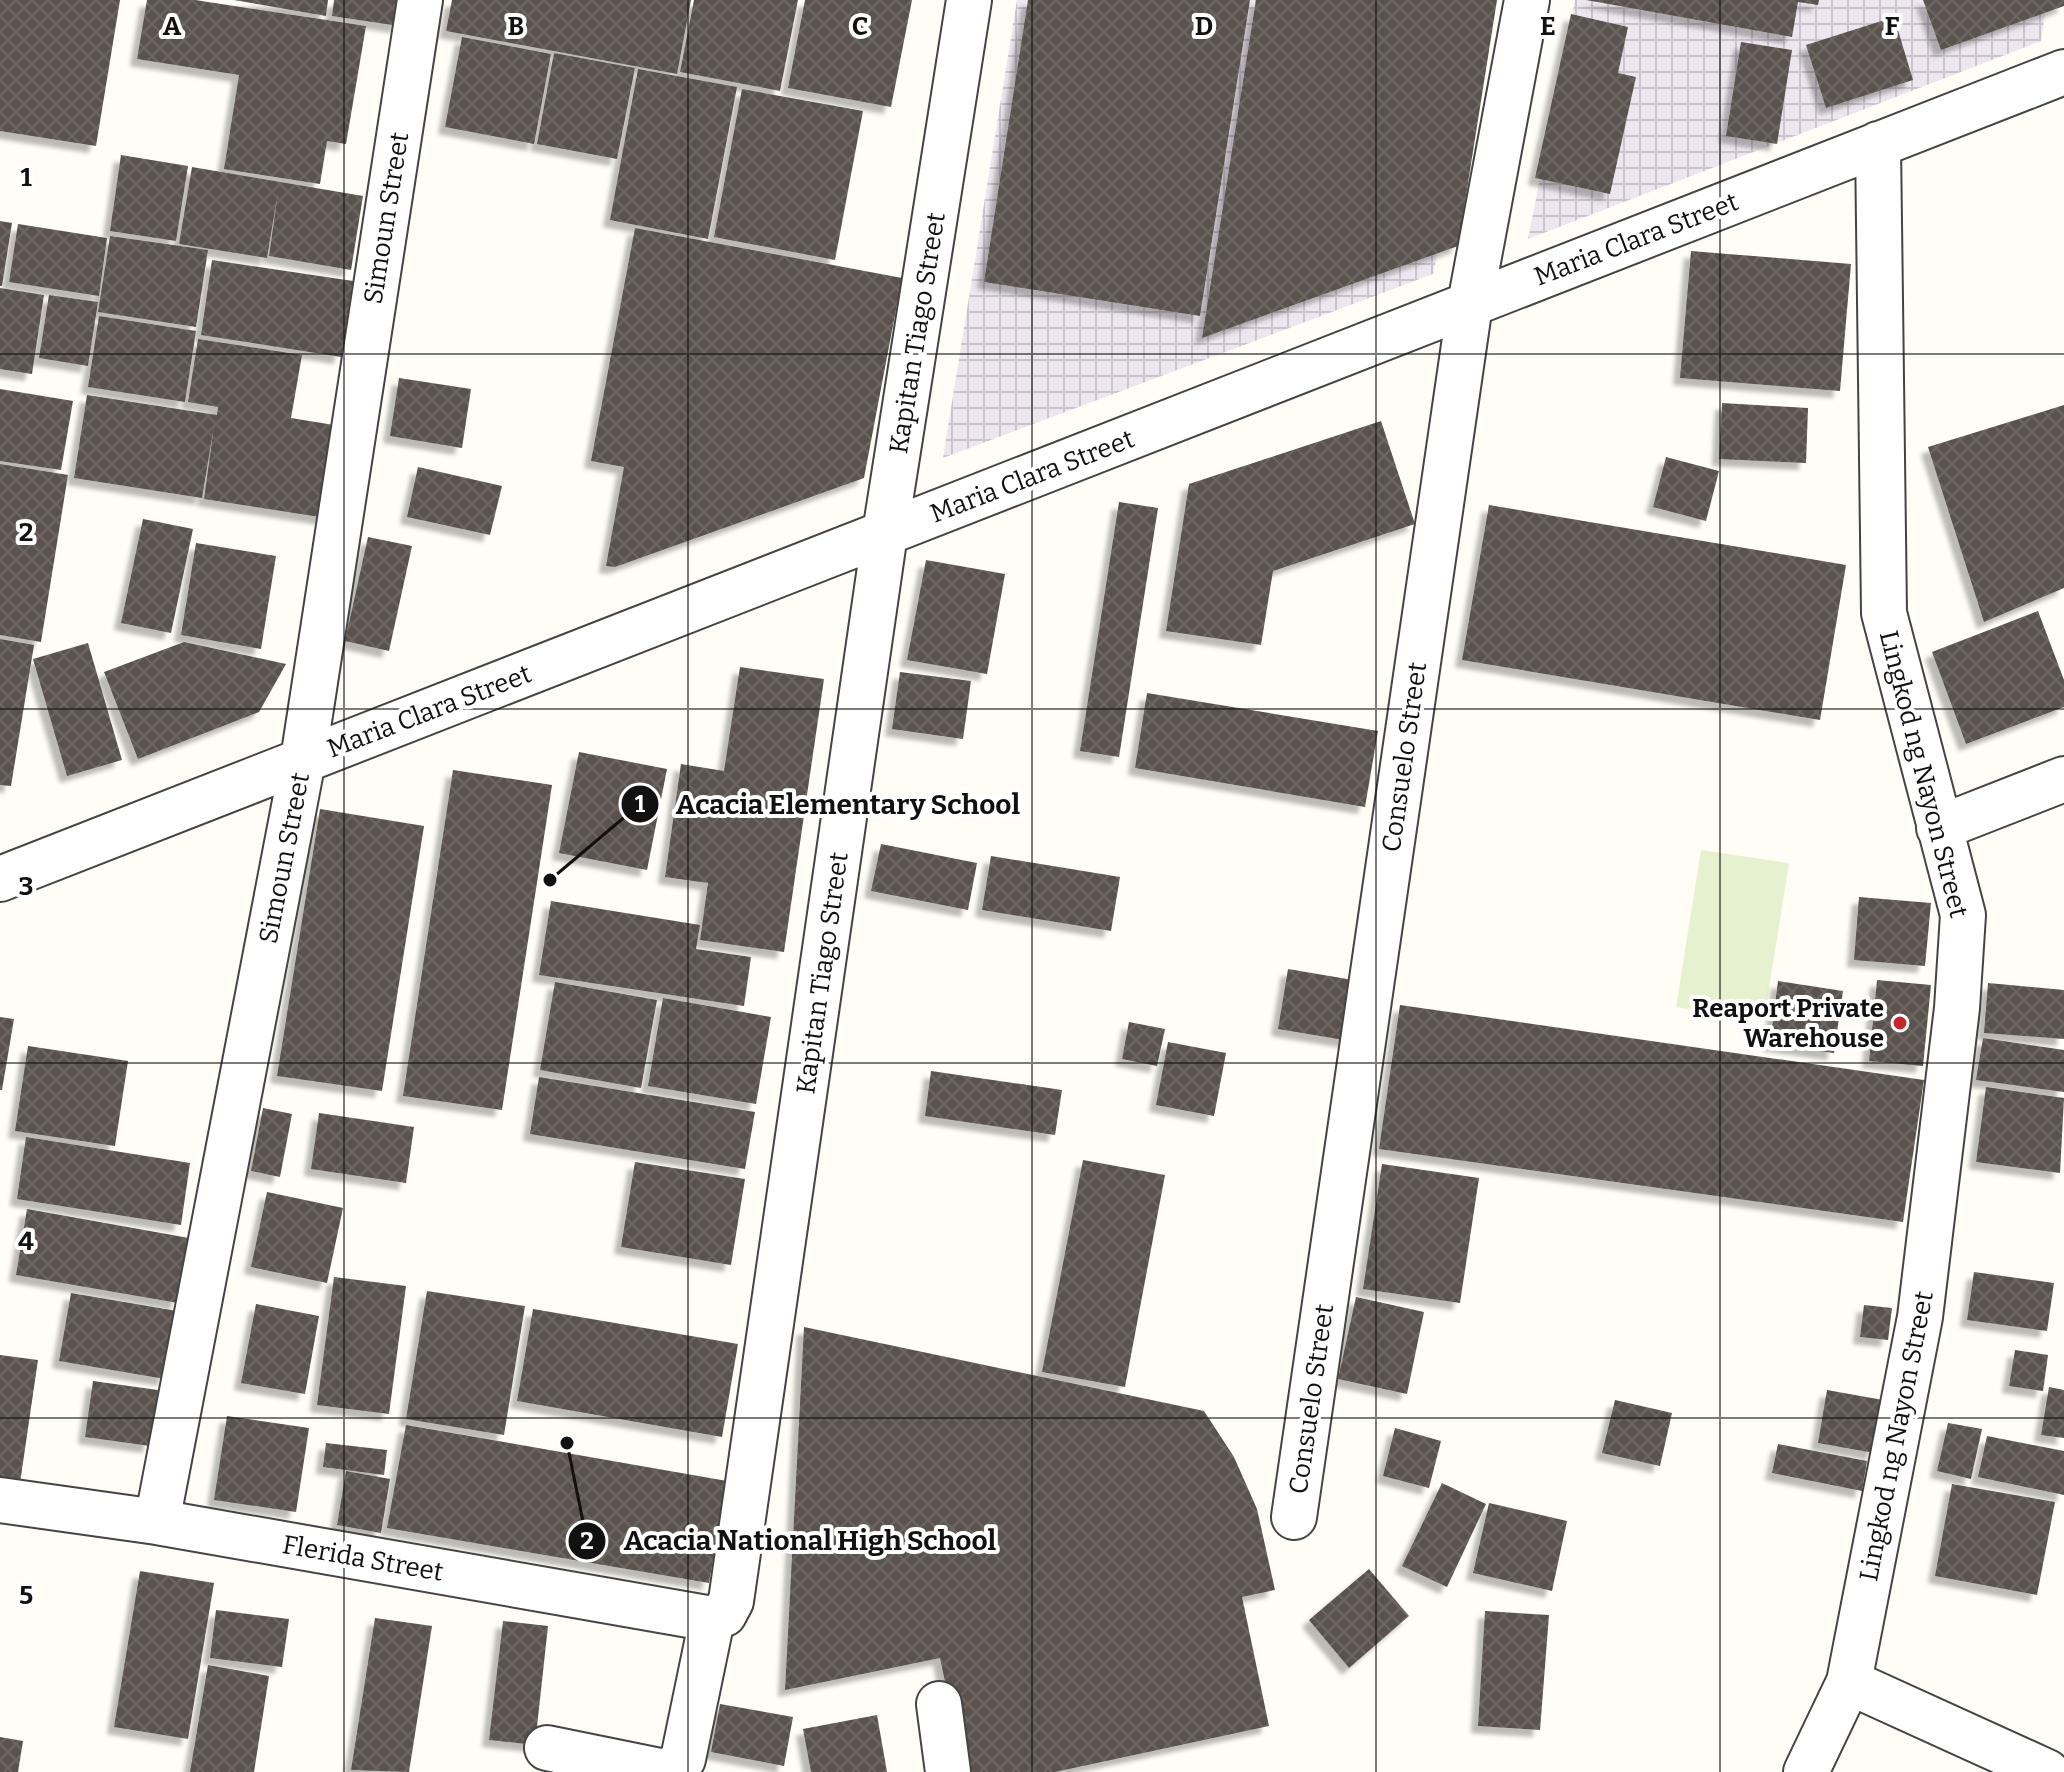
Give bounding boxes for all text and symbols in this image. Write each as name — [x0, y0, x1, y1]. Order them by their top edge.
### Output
text: A — [163, 11, 182, 42]
text: B — [508, 11, 524, 42]
text: C — [852, 11, 868, 42]
text: D — [1195, 11, 1213, 42]
text: E — [1540, 11, 1556, 42]
text: F — [1885, 11, 1900, 42]
street label: Simoun Street — [358, 129, 415, 306]
text: 1 — [20, 162, 32, 193]
street label: Maria Clara Street — [1530, 186, 1743, 293]
street label: Kapitan Tiago Street — [883, 210, 952, 456]
street label: Maria Clara Street — [926, 423, 1139, 530]
text: 2 — [19, 517, 33, 548]
street label: Lingkod ng Nayon Street — [1873, 627, 1974, 921]
street label: Maria Clara Street — [323, 658, 536, 765]
street label: Consuelo Street — [1376, 660, 1433, 854]
street label: Simoun Street — [253, 769, 316, 946]
callout: Acacia Elementary School — [620, 778, 1036, 830]
text: Acacia Elementary School — [676, 788, 1021, 821]
text: 1 — [635, 790, 646, 818]
street label: Kapitan Tiago Street — [790, 850, 855, 1096]
text: 3 — [19, 871, 33, 902]
place label: Reaport Private Warehouse — [1692, 993, 1884, 1054]
marker: Reaport Private Warehouse — [1891, 1014, 1909, 1032]
text: 4 — [18, 1226, 34, 1257]
street label: Lingkod ng Nayon Street — [1853, 1288, 1940, 1584]
street label: Consuelo Street — [1283, 1302, 1340, 1496]
callout: Acacia National High School — [567, 1515, 1012, 1567]
text: Acacia National High School — [624, 1524, 997, 1557]
text: 2 — [580, 1527, 594, 1555]
street label: Flerida Street — [280, 1529, 446, 1588]
text: 5 — [19, 1580, 33, 1611]

